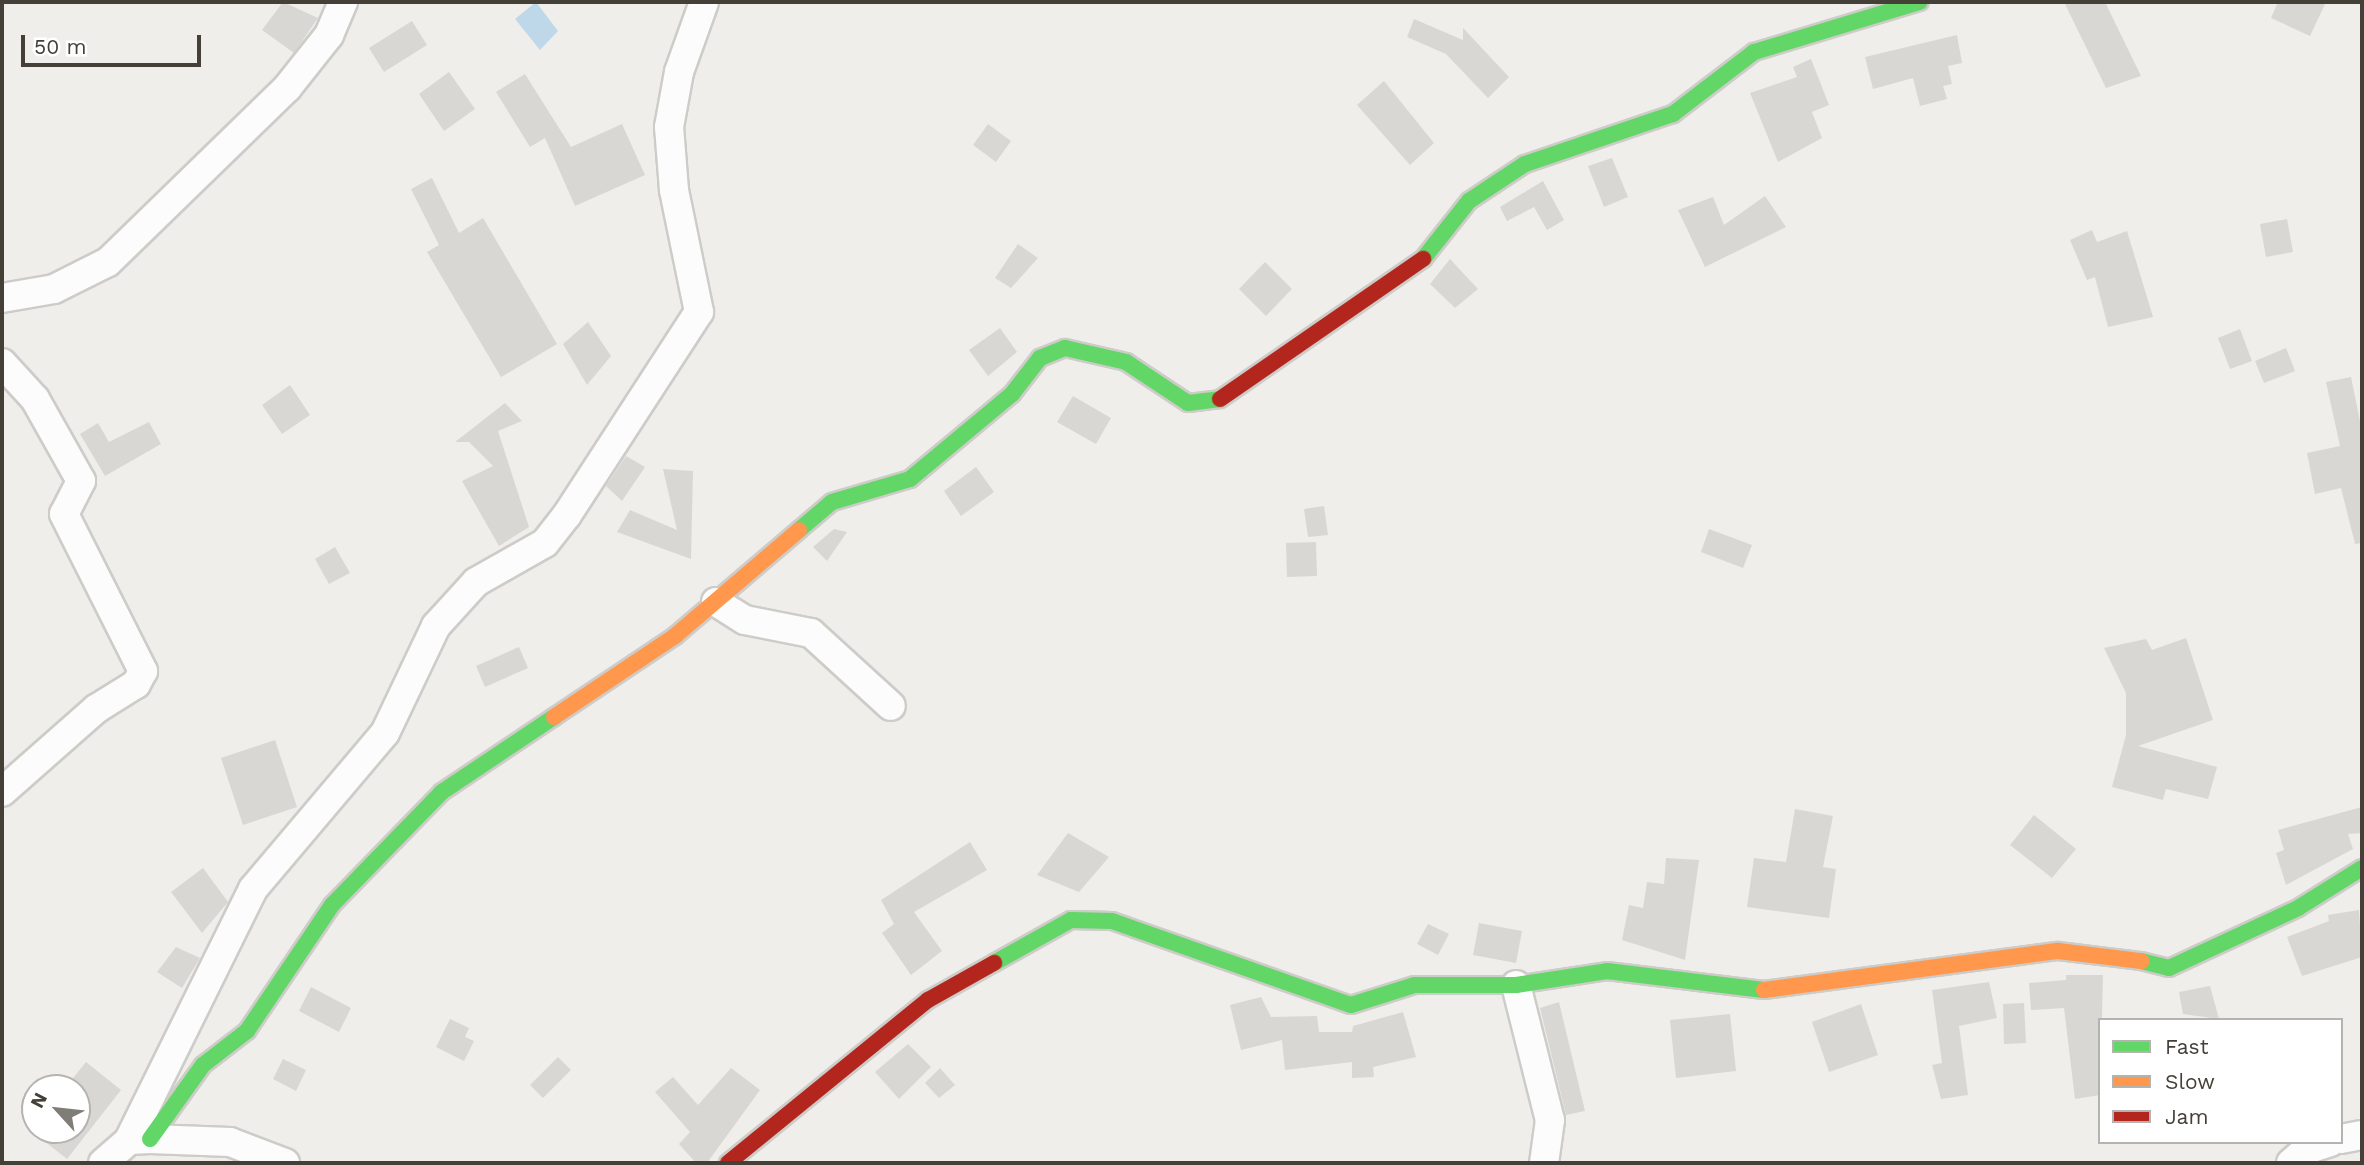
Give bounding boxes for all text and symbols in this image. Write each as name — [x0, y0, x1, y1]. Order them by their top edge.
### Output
scale bar — [24, 21, 205, 65]
text: 50 m — [34, 34, 86, 59]
legend — [2098, 1018, 2343, 1144]
text: Fast — [2165, 1034, 2209, 1059]
text: Slow — [2165, 1069, 2215, 1094]
north arrow — [21, 1074, 91, 1144]
text: N — [25, 1089, 52, 1112]
text: Jam — [2165, 1104, 2208, 1129]

